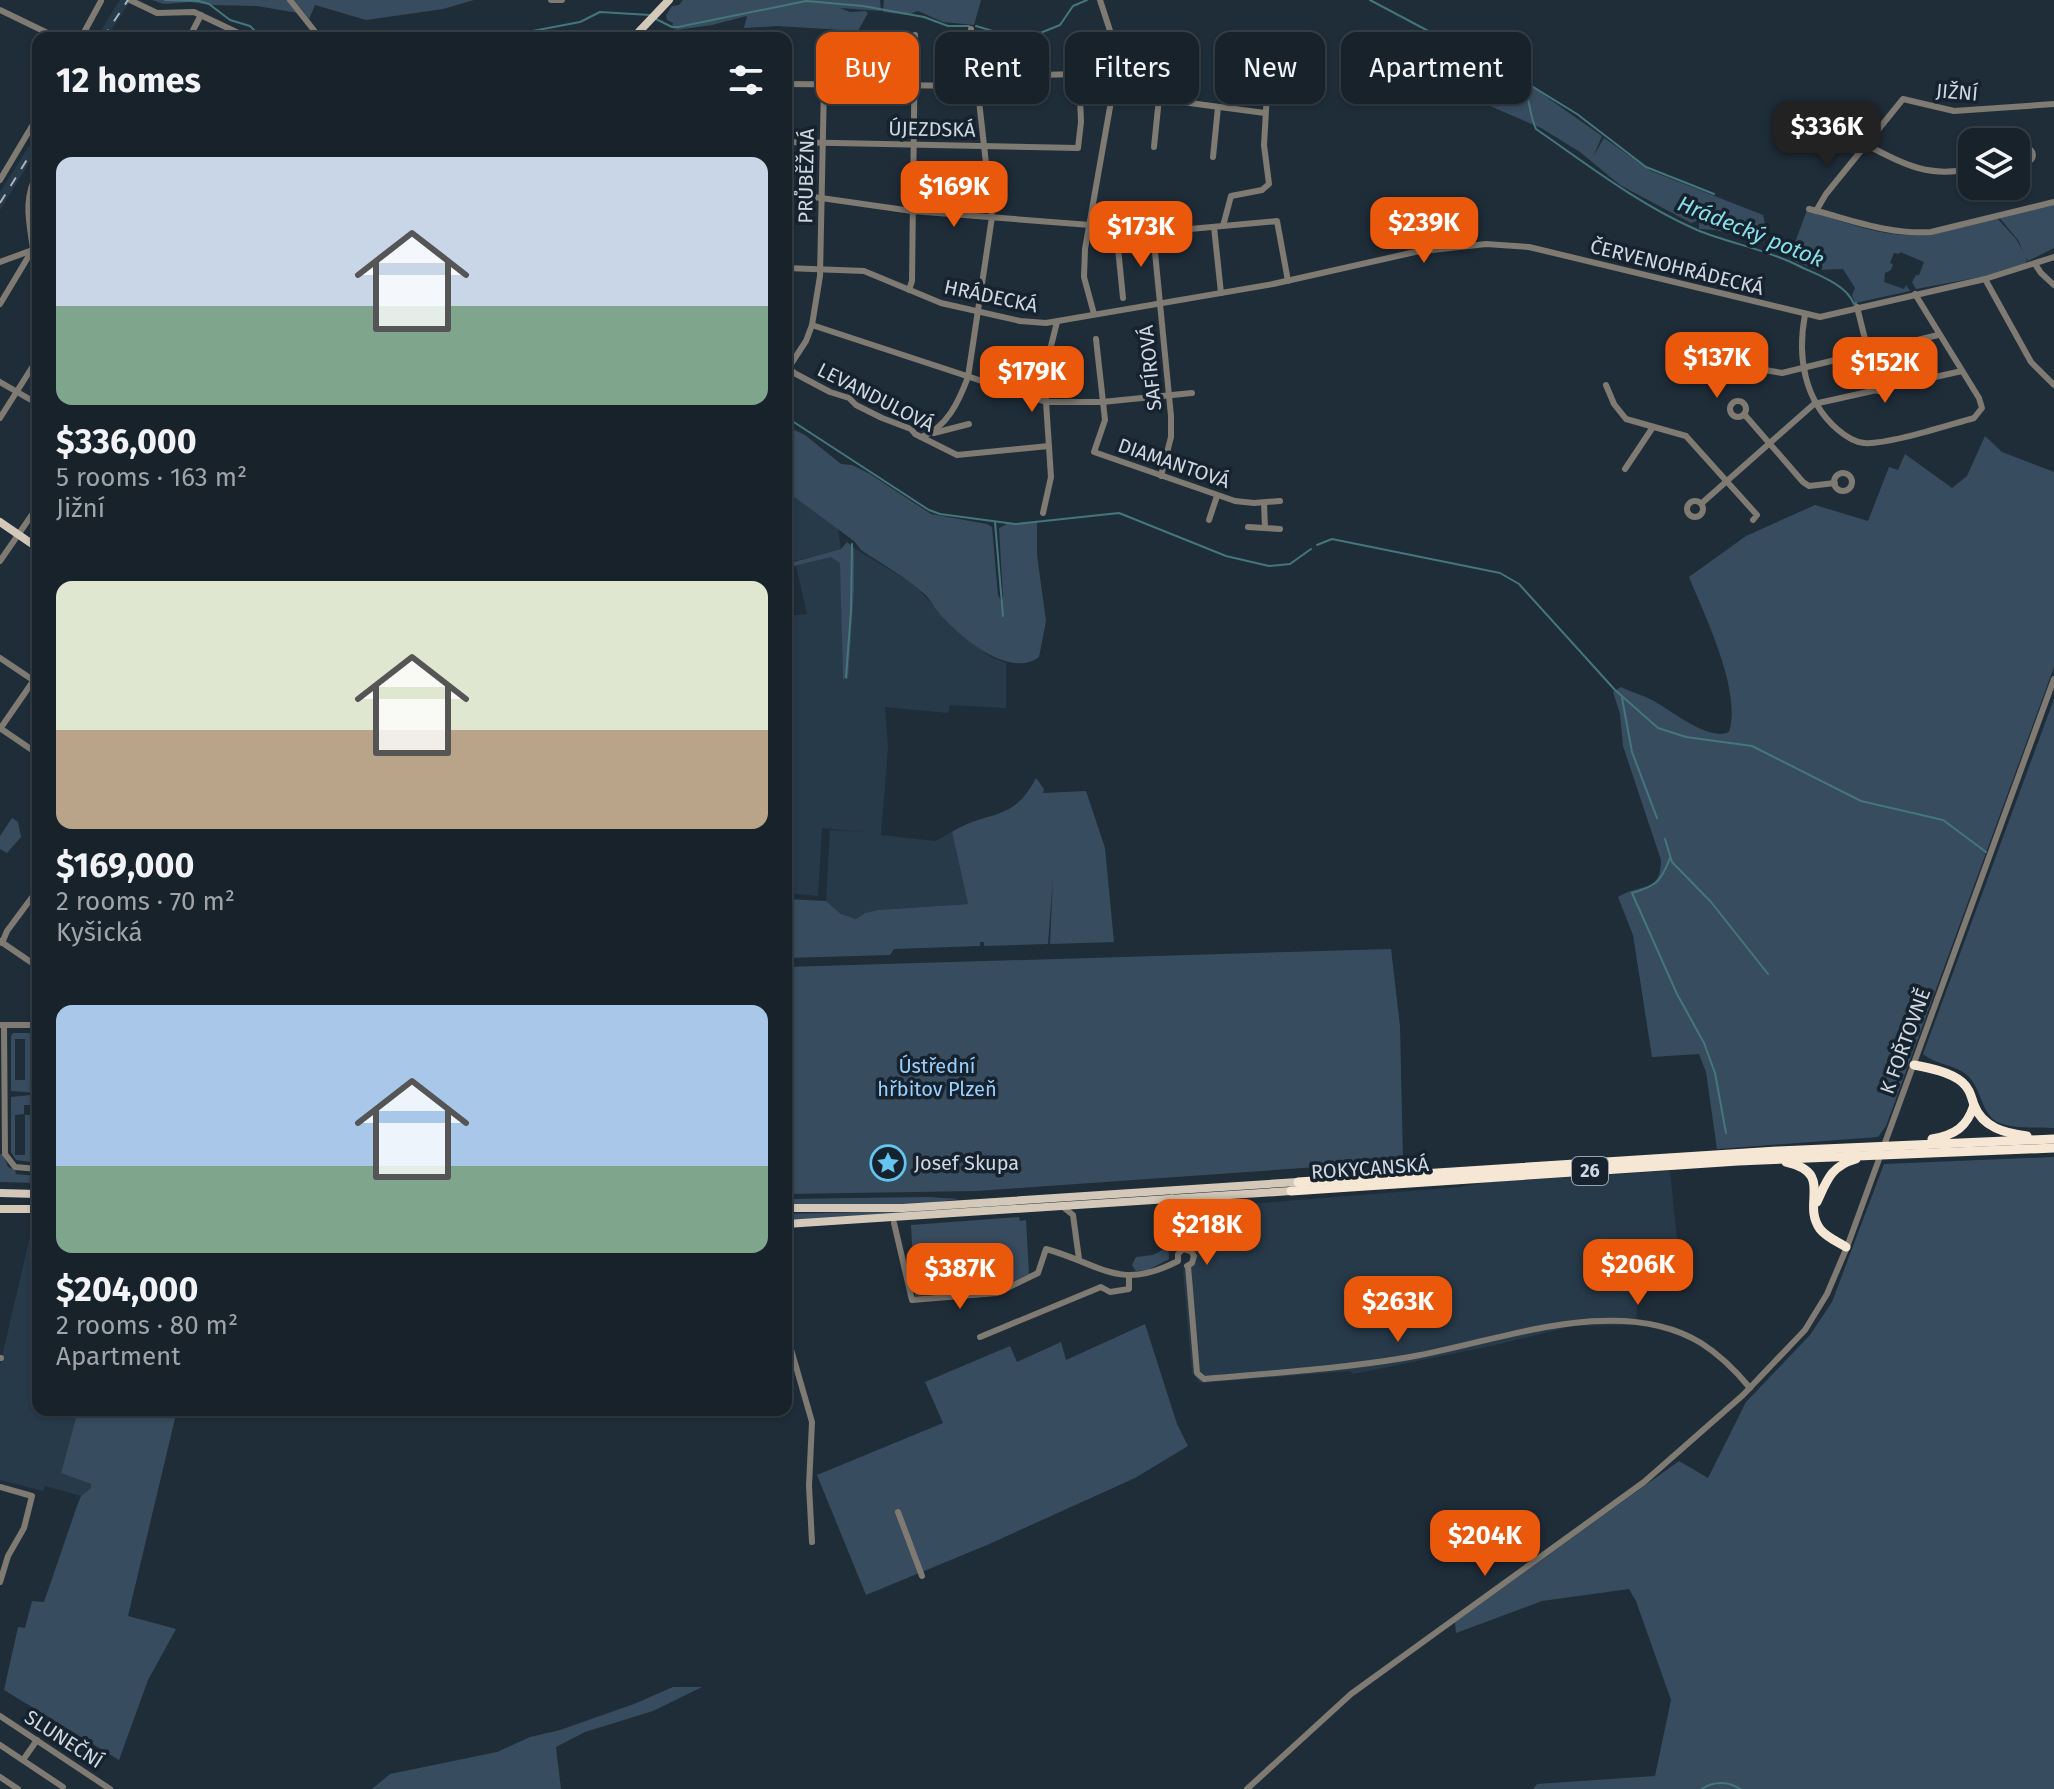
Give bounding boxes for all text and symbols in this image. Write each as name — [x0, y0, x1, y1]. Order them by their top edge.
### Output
chip: Buy — [816, 32, 919, 104]
chip: Rent — [935, 32, 1049, 104]
chip: Filters — [1065, 32, 1199, 104]
chip: New — [1215, 32, 1325, 104]
chip: Apartment — [1341, 32, 1531, 104]
icon: filters — [724, 58, 768, 102]
text: 12 homes — [56, 60, 201, 101]
street label: JIŽNÍ — [1935, 78, 1979, 106]
pin: $336K — [1771, 101, 1883, 169]
text: $336K — [1791, 111, 1863, 142]
street label: ÚJEZDSKÁ — [888, 116, 976, 142]
street label: PRŮBĚŽNÁ — [792, 128, 819, 224]
map controls — [1958, 128, 2030, 200]
button: layers — [1958, 128, 2030, 200]
pin: $169K — [898, 161, 1010, 229]
text: $169K — [919, 171, 989, 202]
water label: Hrádecký potok — [1674, 190, 1828, 273]
pin: $239K — [1368, 197, 1480, 265]
pin: $173K — [1085, 201, 1197, 269]
text: $239K — [1388, 207, 1460, 238]
icon: home — [340, 209, 484, 353]
text: $173K — [1107, 211, 1175, 242]
street label: ČERVENOHRÁDECKÁ — [1588, 234, 1767, 300]
street label: HRÁDECKÁ — [942, 274, 1040, 318]
street label: SAFÍROVÁ — [1134, 323, 1166, 412]
pin: $137K — [1661, 332, 1773, 400]
pin: $152K — [1829, 337, 1941, 405]
text: $137K — [1683, 342, 1751, 373]
pin: $179K — [976, 346, 1088, 414]
text: $152K — [1851, 347, 1919, 378]
text: $179K — [998, 356, 1066, 387]
street label: LEVANDULOVÁ — [814, 357, 939, 437]
text: $336,000 — [56, 421, 197, 462]
street label: DIAMANTOVÁ — [1115, 433, 1234, 494]
text: 5 rooms · 163 m² — [56, 462, 247, 493]
text: Jižní — [56, 493, 105, 524]
icon: home — [340, 633, 484, 777]
text: $169,000 — [56, 845, 194, 886]
text: 2 rooms · 70 m² — [56, 886, 235, 917]
text: Kyšická — [56, 917, 143, 948]
street label: K FOŘTOVNĚ — [1875, 985, 1935, 1097]
park label: Ústřední hřbitov Plzeň — [877, 1054, 997, 1101]
icon: home — [340, 1057, 484, 1201]
place icon: Josef Skupa — [869, 1144, 907, 1182]
place label: Josef Skupa — [914, 1151, 1019, 1175]
street label: ROKYCANSKÁ — [1310, 1152, 1430, 1184]
road number: 26 — [1572, 1157, 1608, 1185]
pin: $218K — [1151, 1199, 1263, 1267]
text: $218K — [1172, 1209, 1242, 1240]
pin: $206K — [1582, 1239, 1694, 1307]
pin: $387K — [904, 1243, 1016, 1311]
text: $206K — [1601, 1249, 1675, 1280]
text: $387K — [924, 1253, 996, 1284]
text: $204,000 — [56, 1269, 198, 1310]
pin: $263K — [1342, 1276, 1454, 1344]
text: $263K — [1362, 1286, 1434, 1317]
text: 2 rooms · 80 m² — [56, 1310, 238, 1341]
text: Apartment — [56, 1341, 181, 1372]
pin: $204K — [1429, 1510, 1541, 1578]
text: $204K — [1448, 1520, 1522, 1551]
street label: SLUNEČNÍ — [20, 1705, 108, 1773]

